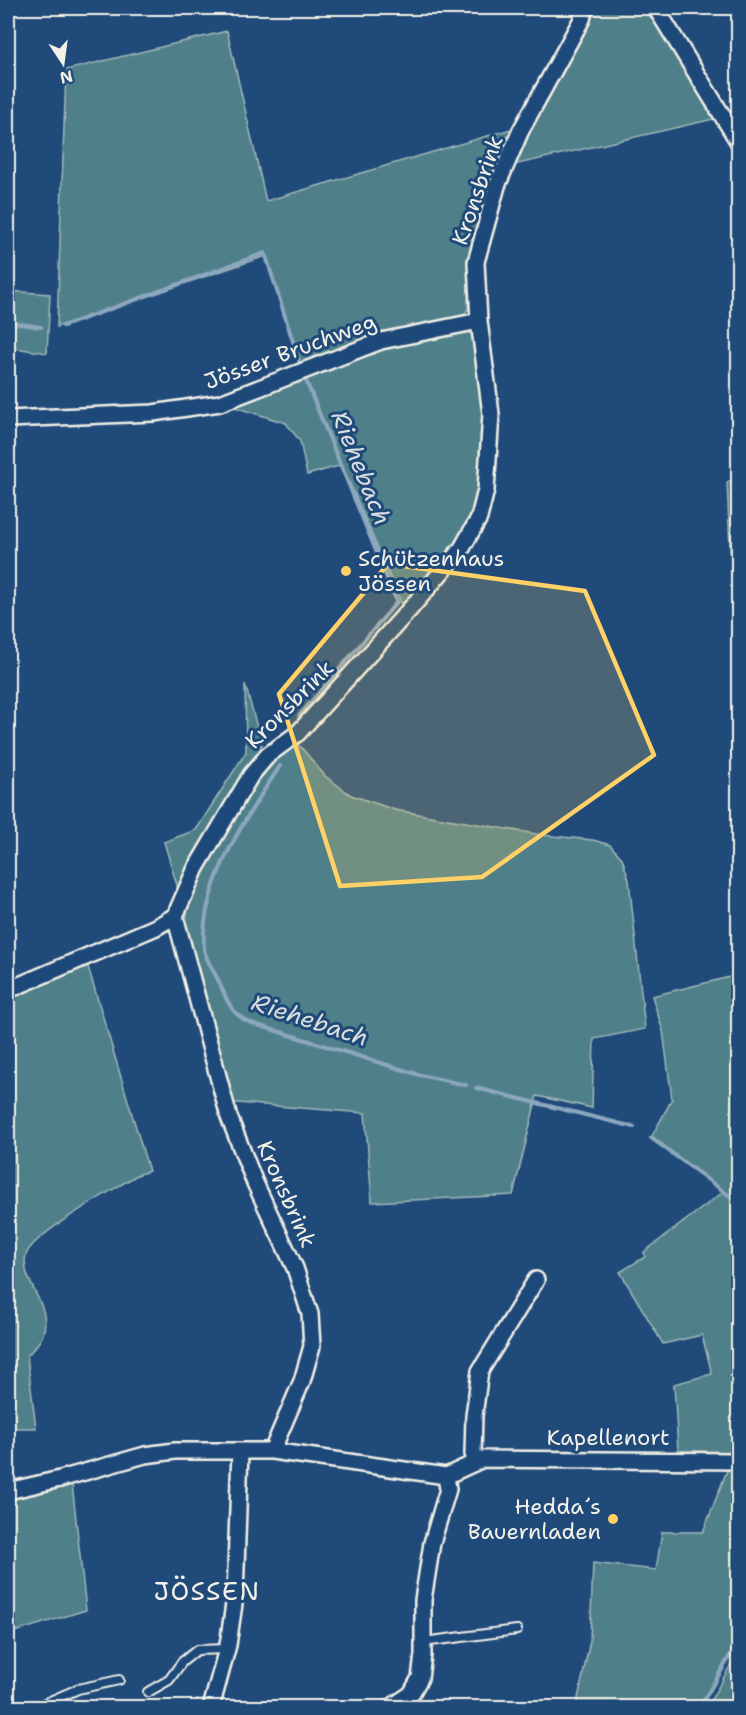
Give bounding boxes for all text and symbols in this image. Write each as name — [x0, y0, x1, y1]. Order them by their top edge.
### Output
north arrow — [33, 33, 93, 93]
text: N — [58, 65, 75, 89]
street label: Kronsbrink — [445, 131, 510, 249]
street label: Jösser Bruchweg — [200, 307, 380, 396]
water label: Riehebach — [323, 406, 399, 530]
place label: Schützenhaus Jössen — [358, 544, 504, 598]
marker: Schützenhaus Jössen — [339, 564, 353, 578]
street label: Kronsbrink — [239, 654, 340, 755]
water label: Riehebach — [247, 986, 373, 1054]
street label: Kronsbrink — [250, 1136, 323, 1252]
street label: Kapellenort — [546, 1423, 670, 1452]
place label: Hedda´s Bauernladen — [468, 1492, 601, 1546]
marker: Hedda´s Bauernladen — [606, 1512, 620, 1526]
district label: JÖSSEN — [153, 1573, 261, 1608]

